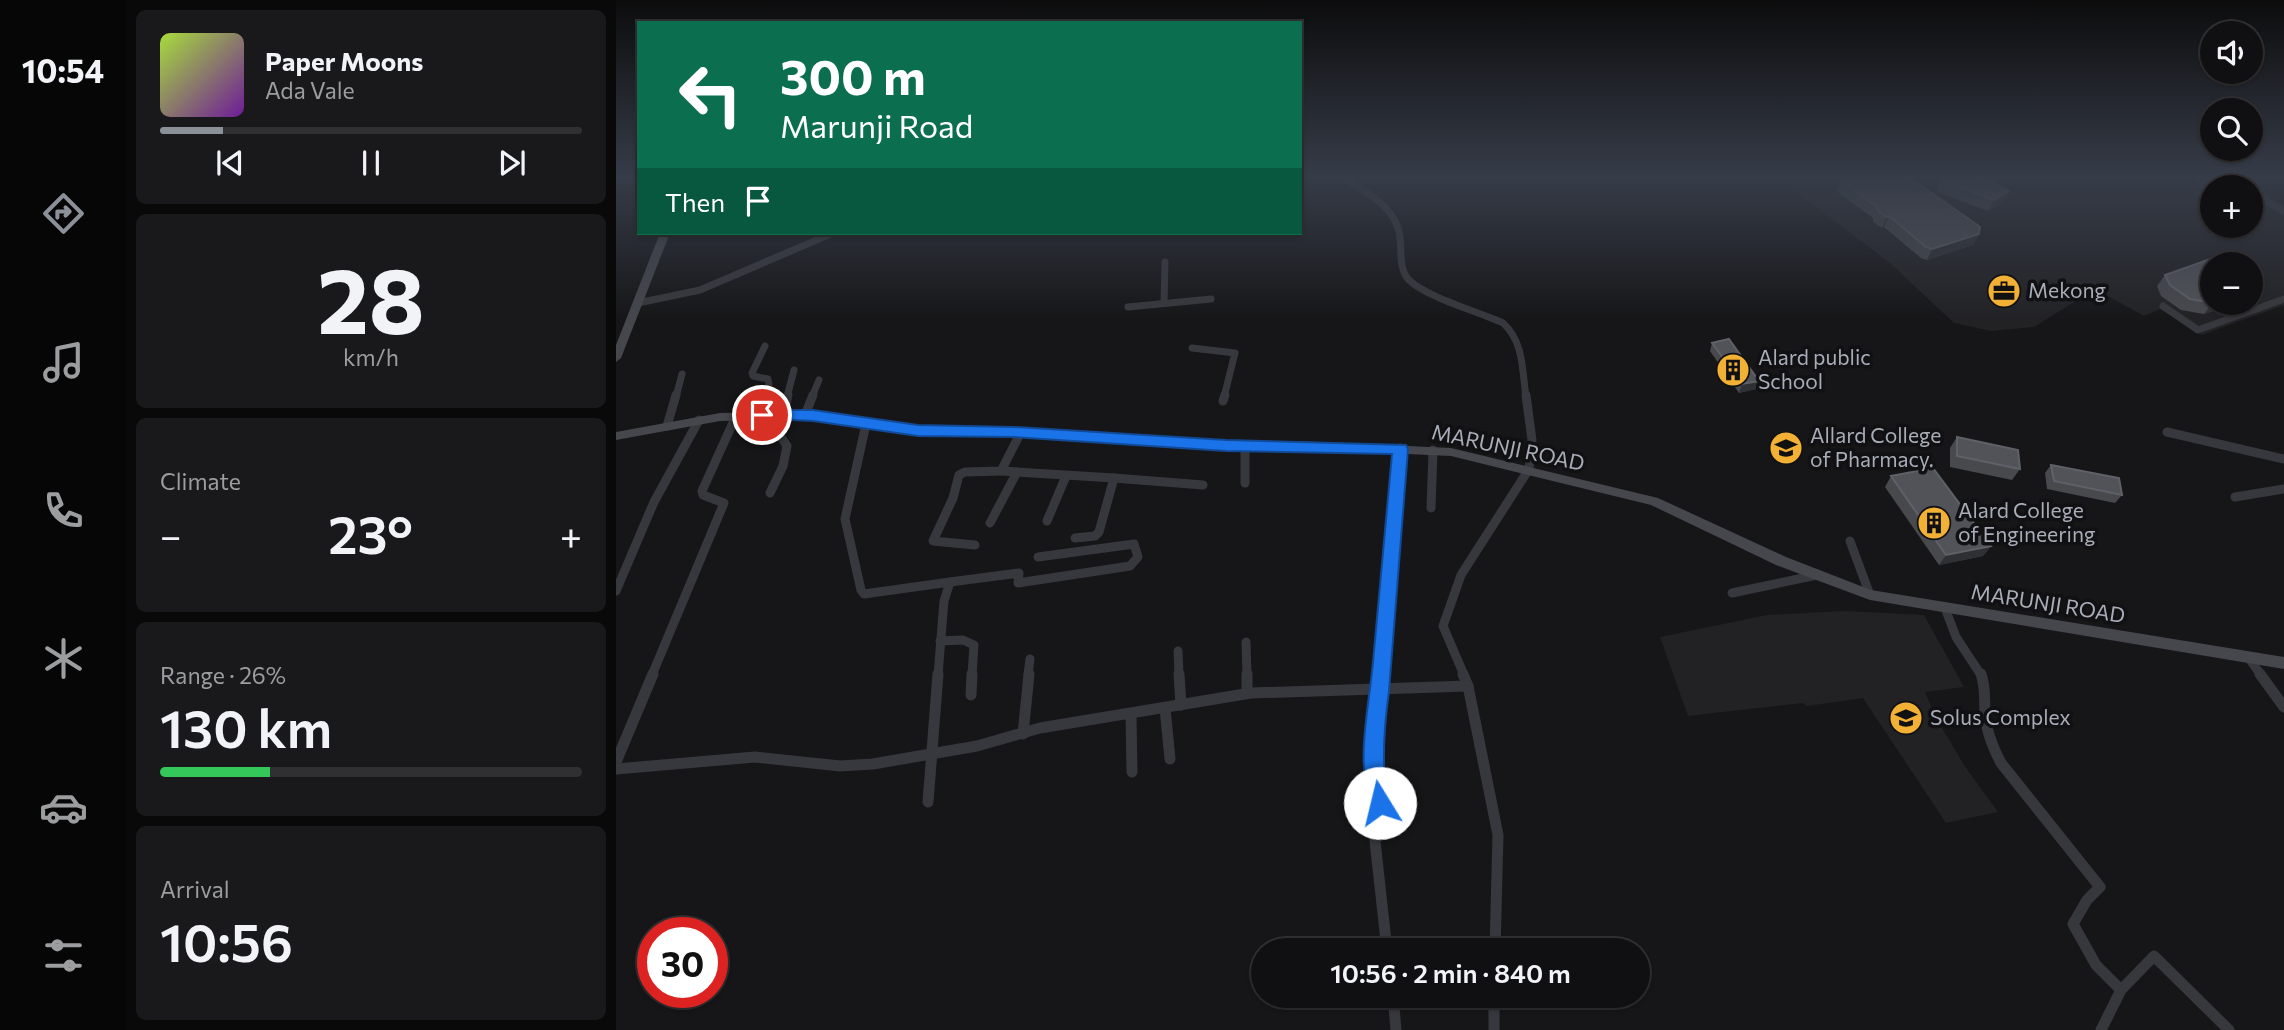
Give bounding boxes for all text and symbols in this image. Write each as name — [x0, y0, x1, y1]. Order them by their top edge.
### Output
map controls — [2200, 21, 2263, 315]
button: sound — [2200, 21, 2263, 84]
text: Paper Moons — [265, 45, 423, 76]
text: 300 m — [780, 45, 926, 105]
icon: left — [665, 49, 756, 140]
text: 10:54 — [22, 50, 104, 90]
text: Ada Vale — [265, 76, 355, 104]
button: search — [2200, 98, 2263, 161]
text: Marunji Road — [780, 105, 973, 145]
icon: previous — [211, 144, 249, 182]
icon: pause — [352, 144, 390, 182]
icon: next — [493, 144, 531, 182]
button: + — [2200, 175, 2263, 238]
icon: arrive — [739, 182, 777, 220]
text: Then — [665, 186, 725, 217]
icon: directions — [39, 189, 88, 238]
text: 28 — [317, 241, 425, 353]
button: − — [2200, 252, 2263, 315]
office icon: Mekong — [1985, 272, 2023, 310]
place label: Mekong — [2028, 277, 2106, 302]
icon: music — [39, 338, 88, 387]
text: km/h — [343, 343, 399, 371]
place label: Alard public School — [1758, 344, 1871, 393]
building icon: Alard public School — [1714, 351, 1752, 389]
pin — [732, 385, 792, 445]
icon: arrive — [743, 396, 781, 434]
street label: MARUNJI ROAD — [1430, 418, 1587, 475]
place label: Allard College of Pharmacy. — [1810, 422, 1941, 471]
school or university icon: Allard College of Pharmacy. — [1767, 429, 1805, 467]
text: Climate — [160, 467, 241, 495]
icon: phone — [39, 486, 88, 535]
place label: Alard College of Engineering — [1958, 497, 2095, 546]
text: 23° — [328, 501, 413, 565]
building icon: Alard College of Engineering — [1915, 504, 1953, 542]
text: − — [160, 511, 182, 558]
text: + — [560, 511, 582, 558]
street label: MARUNJI ROAD — [1969, 578, 2127, 627]
icon: climate — [39, 634, 88, 683]
text: Range · 26% — [160, 661, 286, 689]
text: 130 km — [160, 695, 332, 759]
school or university icon: Solus Complex — [1887, 699, 1925, 737]
place label: Solus Complex — [1930, 704, 2071, 729]
position arrow — [1343, 766, 1417, 840]
icon: car — [39, 783, 88, 832]
text: Arrival — [160, 875, 230, 903]
text: 10:56 — [160, 909, 293, 973]
speed limit sign: 30 — [637, 917, 728, 1008]
icon: filters — [39, 931, 88, 980]
text: 10:56 · 2 min · 840 m — [1330, 957, 1571, 988]

